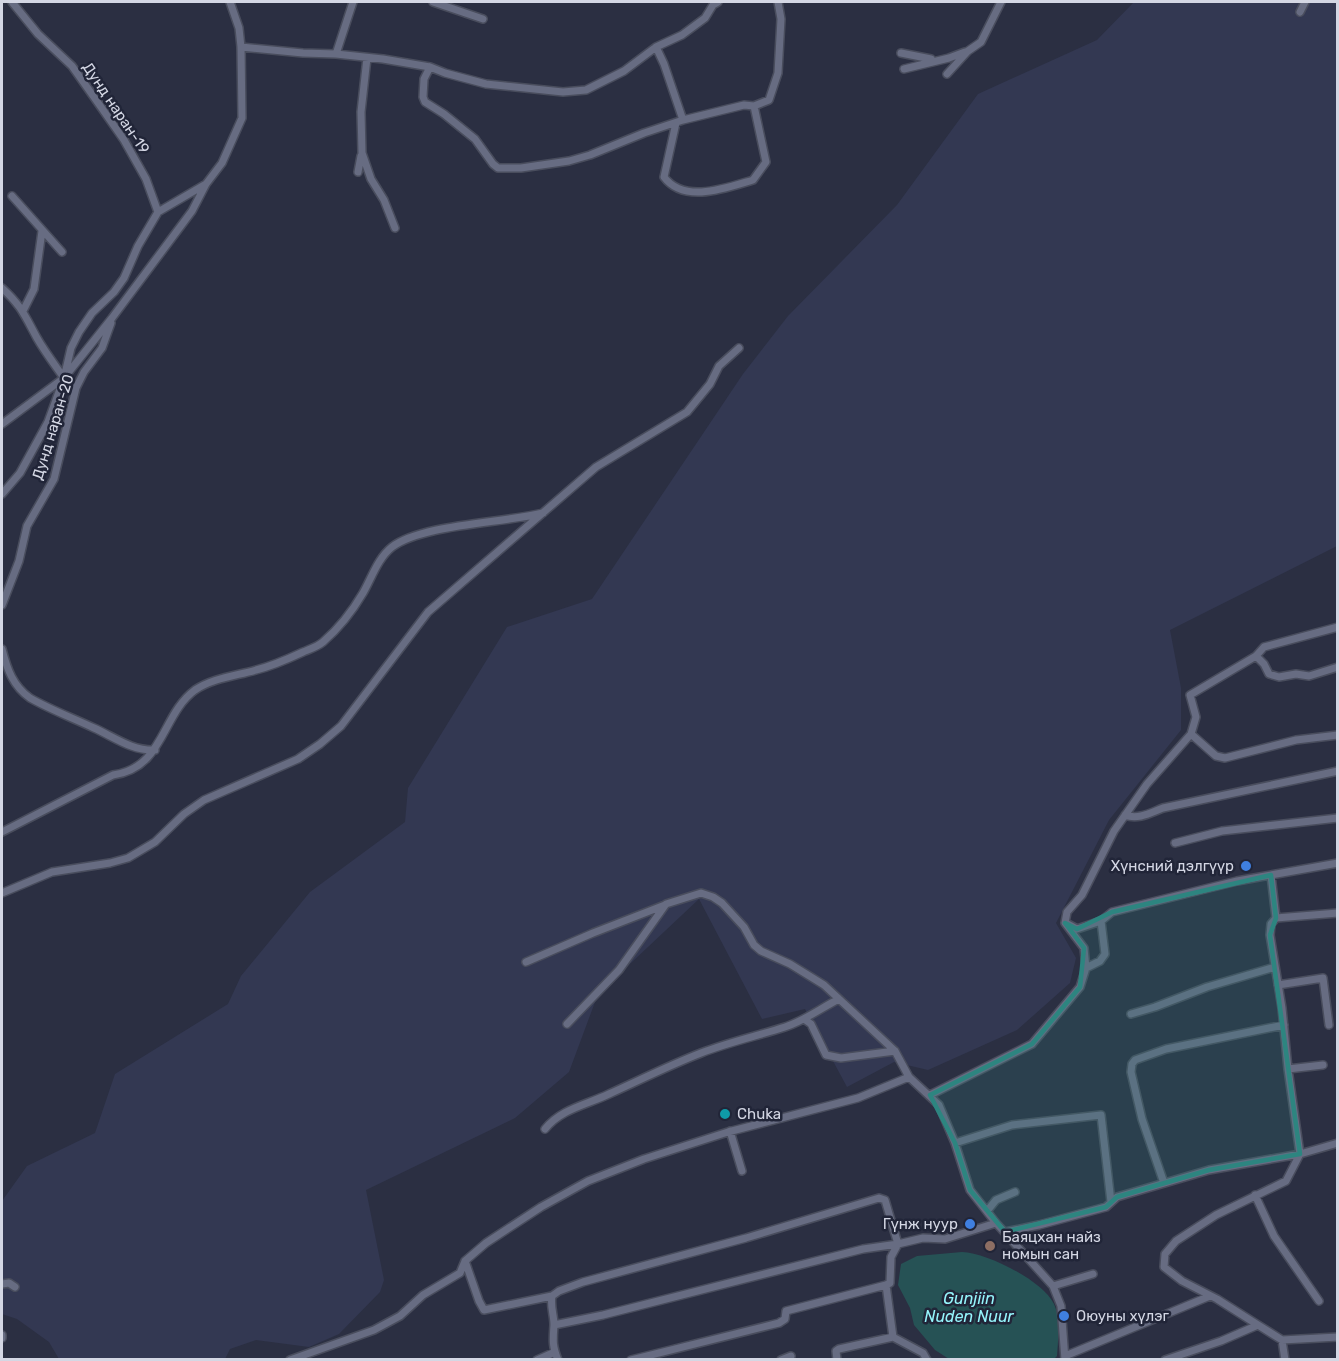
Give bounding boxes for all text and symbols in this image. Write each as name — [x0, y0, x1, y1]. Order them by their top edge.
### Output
street label: Дунд наран-19 — [79, 59, 153, 157]
street label: Дунд наран-20 — [28, 372, 78, 482]
place label: Хүнсний дэлгүүр — [1111, 857, 1234, 875]
marker: Хүнсний дэлгүүр — [1239, 859, 1253, 873]
place label: Chuka — [737, 1105, 781, 1123]
marker: Chuka — [718, 1107, 732, 1121]
place label: Гүнж нуур — [883, 1215, 958, 1233]
marker: Гүнж нуур — [963, 1217, 977, 1231]
place label: Баяцхан найз номын сан — [1002, 1228, 1101, 1263]
marker: Баяцхан найз номын сан — [983, 1239, 997, 1253]
water label: Gunjiin Nuden Nuur — [924, 1289, 1015, 1326]
place label: Оюуны хүлэг — [1076, 1307, 1170, 1325]
marker: Оюуны хүлэг — [1057, 1309, 1071, 1323]

